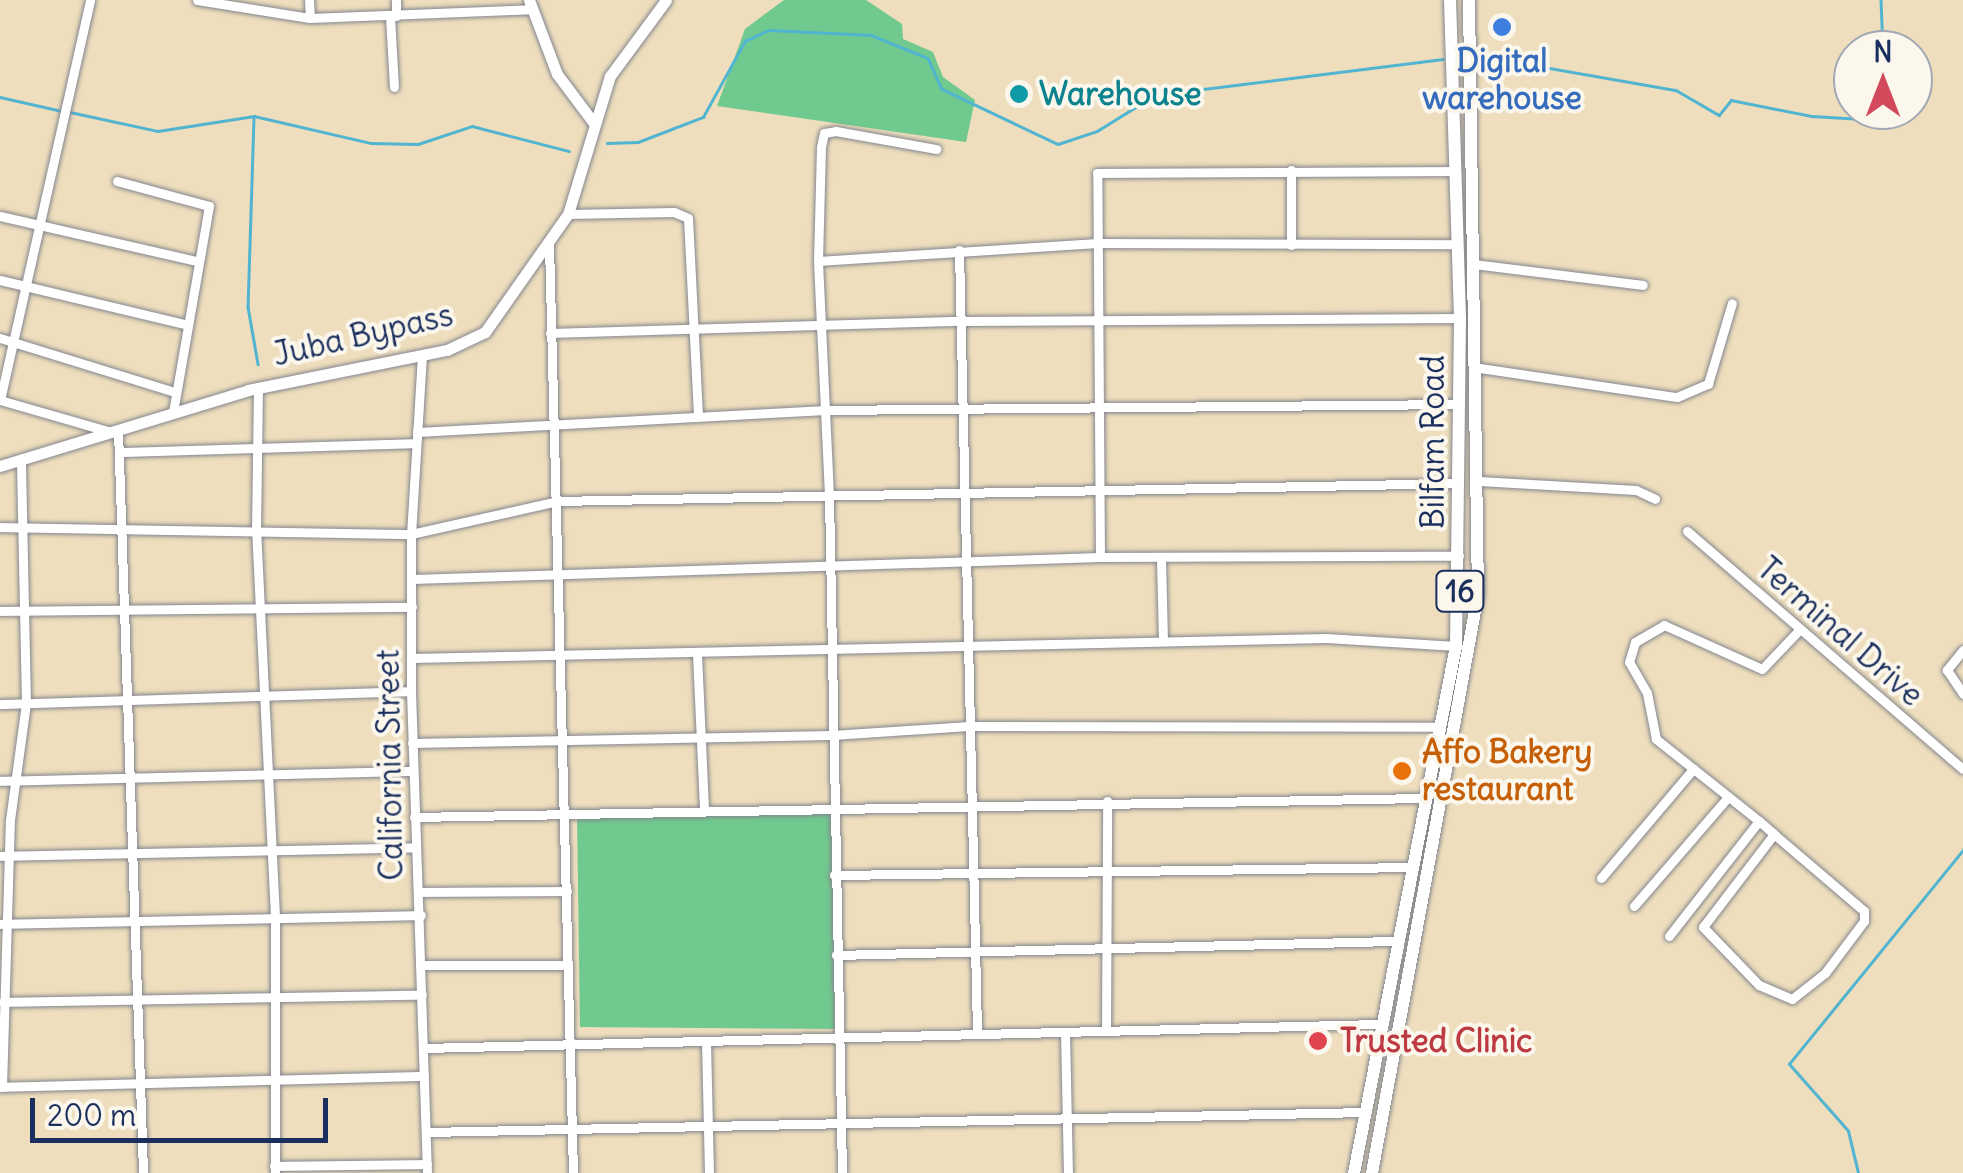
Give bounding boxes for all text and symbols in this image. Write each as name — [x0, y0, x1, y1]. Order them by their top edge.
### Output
marker: Digital warehouse — [1491, 16, 1513, 38]
north arrow — [1833, 30, 1933, 130]
text: N — [1873, 34, 1893, 70]
place label: Digital warehouse — [1422, 43, 1582, 118]
place label: Warehouse — [1039, 75, 1202, 113]
marker: Warehouse — [1008, 83, 1030, 105]
street label: Juba Bypass — [269, 296, 457, 374]
street label: Bilfam Road — [1414, 355, 1452, 529]
street label: Terminal Drive — [1749, 550, 1931, 714]
road number: 16 — [1435, 566, 1485, 616]
street label: California Street — [369, 649, 411, 881]
place label: Affo Bakery restaurant — [1422, 734, 1592, 809]
marker: Affo Bakery restaurant — [1391, 760, 1413, 782]
place label: Trusted Clinic — [1340, 1022, 1532, 1060]
marker: Trusted Clinic — [1305, 1028, 1331, 1054]
scale bar — [35, 1078, 332, 1140]
text: 200 m — [47, 1096, 136, 1134]

